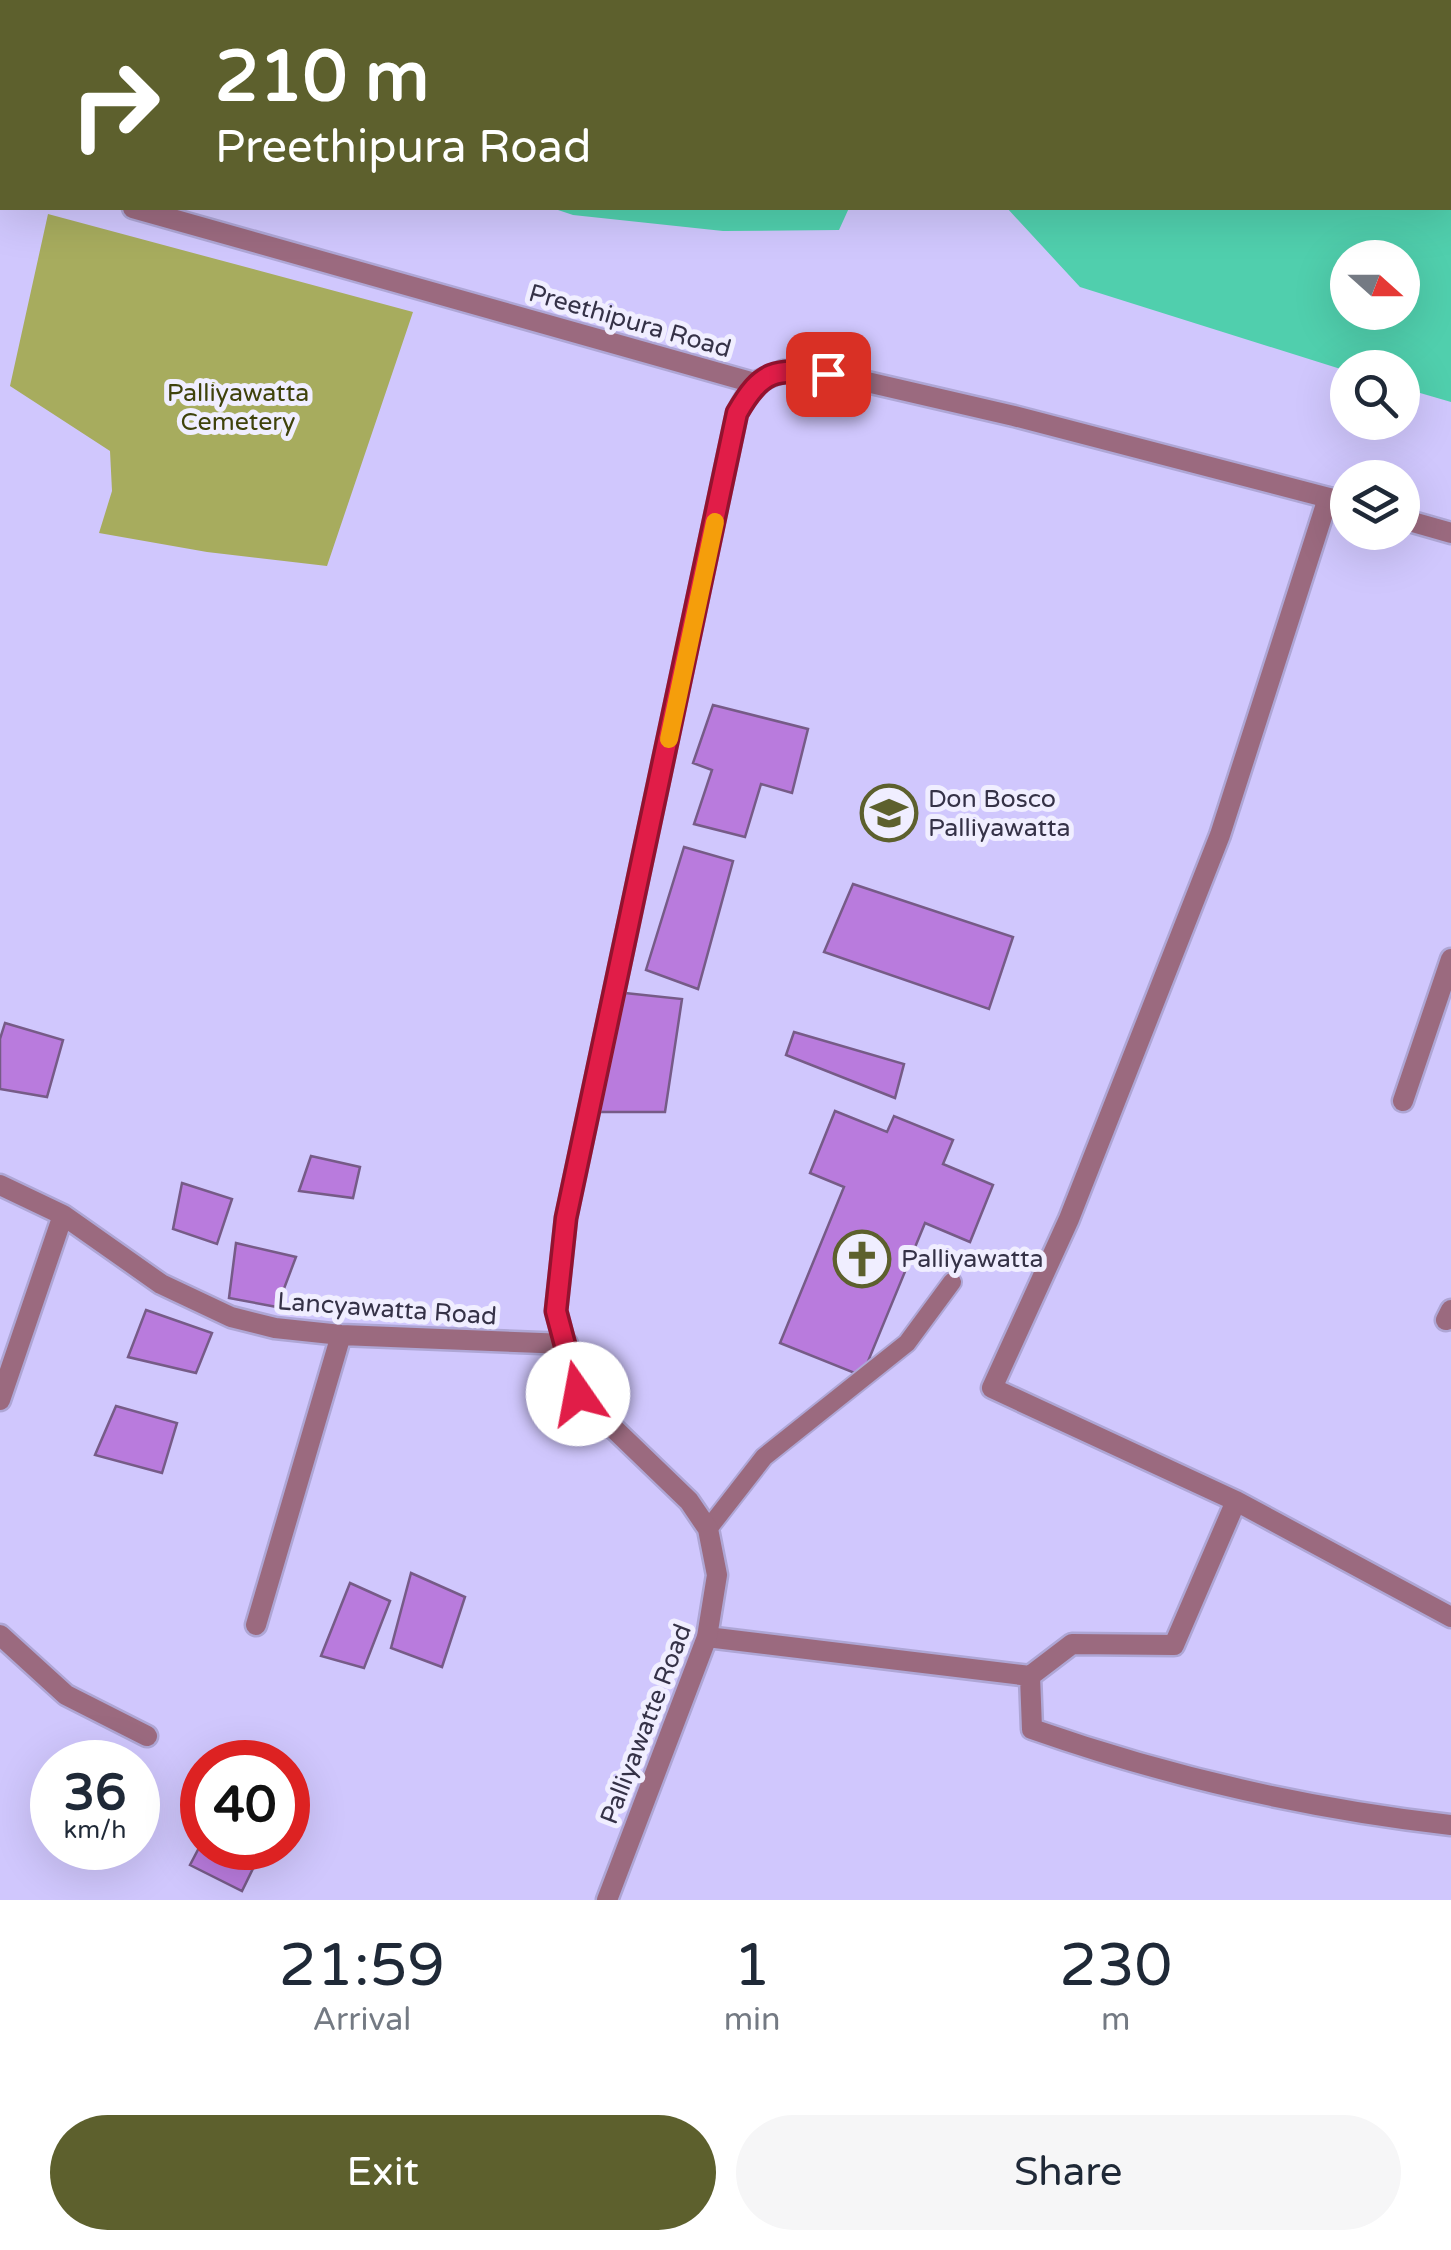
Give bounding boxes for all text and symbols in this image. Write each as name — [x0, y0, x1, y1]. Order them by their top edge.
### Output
text: 210 m — [215, 36, 429, 120]
icon: right — [50, 40, 180, 170]
text: Preethipura Road — [215, 121, 591, 175]
north arrow — [1330, 240, 1420, 330]
map controls — [1330, 240, 1420, 550]
street label: Preethipura Road — [525, 278, 735, 364]
pin — [786, 332, 871, 417]
icon: arrive — [801, 347, 856, 402]
button: search — [1330, 350, 1420, 440]
park label: Palliyawatta Cemetery — [167, 378, 309, 437]
button: layers — [1330, 460, 1420, 550]
school or university icon: Don Bosco Palliyawatta — [859, 783, 919, 843]
place label: Don Bosco Palliyawatta — [928, 784, 1071, 843]
church icon: Palliyawatta — [832, 1229, 892, 1289]
place label: Palliyawatta — [901, 1244, 1044, 1274]
street label: Lancyawatta Road — [276, 1286, 498, 1332]
position arrow — [526, 1342, 630, 1446]
street label: Palliyawatte Road — [594, 1620, 698, 1828]
speed limit sign: 40 — [180, 1740, 310, 1870]
text: 36 — [64, 1763, 126, 1823]
text: km/h — [64, 1815, 126, 1845]
text: 21:59 — [279, 1930, 445, 2002]
text: 1 — [733, 1930, 771, 2002]
text: 230 — [1059, 1930, 1172, 2002]
text: Arrival — [312, 2001, 411, 2039]
text: min — [724, 2001, 781, 2039]
text: m — [1101, 2001, 1130, 2039]
button: Exit — [50, 2115, 716, 2230]
button: Share — [736, 2115, 1401, 2230]

